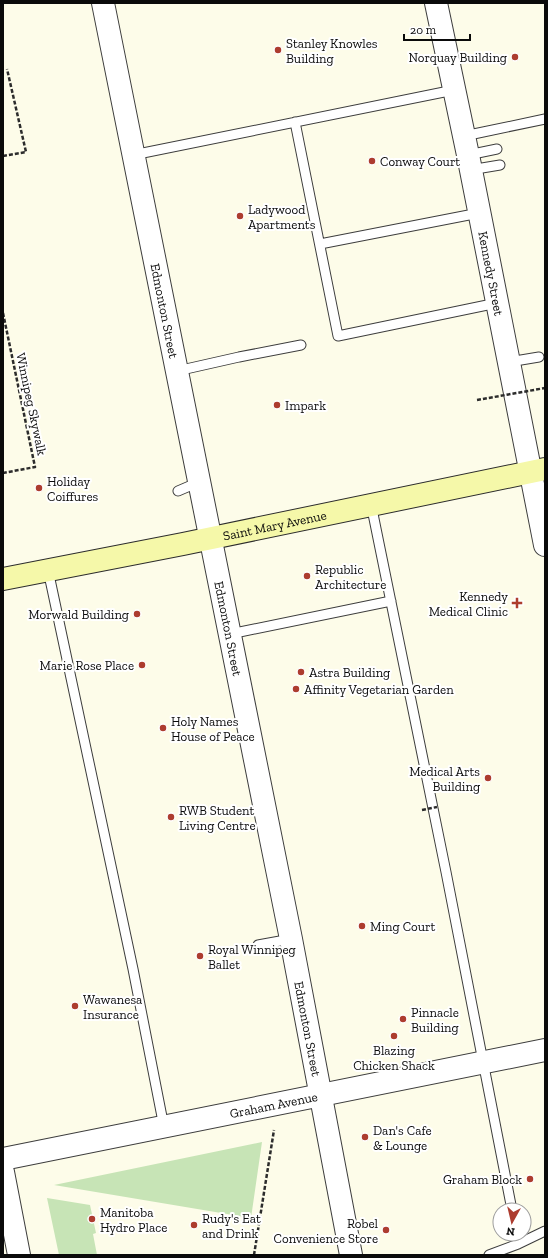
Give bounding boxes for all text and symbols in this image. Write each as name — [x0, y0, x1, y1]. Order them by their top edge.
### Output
scale bar — [404, 16, 470, 42]
text: 20 m — [410, 23, 437, 37]
place label: Stanley Knowles Building — [286, 36, 378, 66]
marker: Stanley Knowles Building — [273, 45, 283, 55]
place label: Norquay Building — [408, 50, 507, 65]
marker: Norquay Building — [510, 52, 520, 62]
place label: Conway Court — [380, 154, 460, 169]
marker: Conway Court — [367, 156, 377, 166]
place label: Ladywood Apartments — [248, 202, 316, 232]
marker: Ladywood Apartments — [235, 211, 245, 221]
street label: Kennedy Street — [475, 230, 507, 317]
street label: Edmonton Street — [148, 262, 181, 360]
street label: Winnipeg Skywalk — [13, 352, 50, 457]
place label: Impark — [285, 398, 326, 413]
marker: Impark — [272, 400, 282, 410]
place label: Holiday Coiffures — [47, 474, 99, 504]
marker: Holiday Coiffures — [34, 483, 44, 493]
street label: Saint Mary Avenue — [222, 507, 328, 544]
place label: Republic Architecture — [315, 562, 386, 592]
marker: Republic Architecture — [302, 571, 312, 581]
street label: Edmonton Street — [211, 580, 245, 677]
place label: Kennedy Medical Clinic — [429, 589, 508, 619]
marker: Kennedy Medical Clinic — [511, 597, 523, 609]
place label: Morwald Building — [28, 607, 129, 622]
marker: Morwald Building — [132, 609, 142, 619]
place label: Marie Rose Place — [40, 658, 134, 673]
marker: Marie Rose Place — [137, 660, 147, 670]
place label: Astra Building — [309, 665, 390, 680]
marker: Astra Building — [296, 667, 306, 677]
place label: Affinity Vegetarian Garden — [304, 682, 454, 697]
marker: Affinity Vegetarian Garden — [291, 684, 301, 694]
place label: Holy Names House of Peace — [171, 714, 255, 744]
marker: Holy Names House of Peace — [158, 723, 168, 733]
place label: Medical Arts Building — [409, 764, 480, 794]
marker: Medical Arts Building — [483, 773, 493, 783]
place label: RWB Student Living Centre — [179, 803, 256, 833]
marker: RWB Student Living Centre — [166, 812, 176, 822]
place label: Ming Court — [370, 919, 435, 934]
marker: Ming Court — [357, 921, 367, 931]
place label: Royal Winnipeg Ballet — [208, 942, 296, 972]
marker: Royal Winnipeg Ballet — [195, 951, 205, 961]
street label: Edmonton Street — [291, 980, 324, 1078]
place label: Wawanesa Insurance — [83, 992, 143, 1022]
marker: Wawanesa Insurance — [70, 1001, 80, 1011]
place label: Pinnacle Building — [411, 1005, 459, 1035]
marker: Pinnacle Building — [398, 1014, 408, 1024]
marker: Blazing Chicken Shack — [389, 1031, 399, 1041]
place label: Blazing Chicken Shack — [353, 1043, 435, 1073]
street label: Graham Avenue — [228, 1089, 319, 1121]
place label: Dan's Cafe & Lounge — [373, 1123, 432, 1153]
marker: Dan's Cafe & Lounge — [360, 1132, 370, 1142]
place label: Graham Block — [443, 1172, 522, 1187]
marker: Graham Block — [525, 1174, 535, 1184]
north arrow — [492, 1202, 532, 1242]
place label: Manitoba Hydro Place — [100, 1205, 167, 1235]
place label: Rudy's Eat and Drink — [202, 1211, 261, 1241]
marker: Manitoba Hydro Place — [87, 1214, 97, 1224]
place label: Robel Convenience Store — [274, 1216, 379, 1246]
marker: Rudy's Eat and Drink — [189, 1220, 199, 1230]
text: N — [505, 1224, 516, 1238]
marker: Robel Convenience Store — [381, 1225, 391, 1235]

